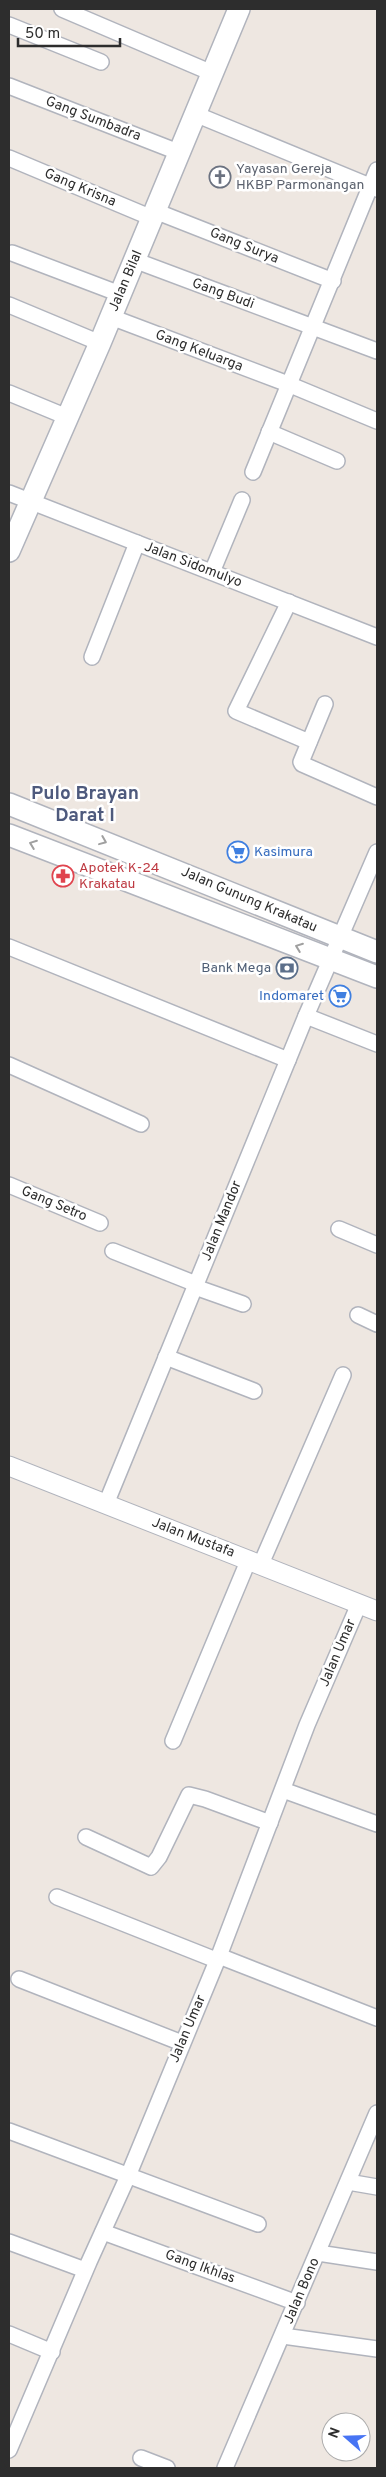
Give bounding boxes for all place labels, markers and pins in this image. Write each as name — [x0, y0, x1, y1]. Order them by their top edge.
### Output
place label: Yayasan Gereja HKBP Parmonangan — [236, 161, 364, 194]
church icon: Yayasan Gereja HKBP Parmonangan — [208, 165, 232, 189]
supermarket icon: Kasimura — [226, 840, 250, 864]
place label: Kasimura — [254, 844, 313, 861]
place label: Apotek K-24 Krakatau — [79, 860, 159, 893]
pharmacy icon: Apotek K-24 Krakatau — [51, 864, 75, 888]
bank icon: Bank Mega — [275, 956, 299, 980]
place label: Bank Mega — [201, 960, 271, 977]
supermarket icon: Indomaret — [328, 984, 352, 1008]
place label: Indomaret — [259, 988, 324, 1005]

